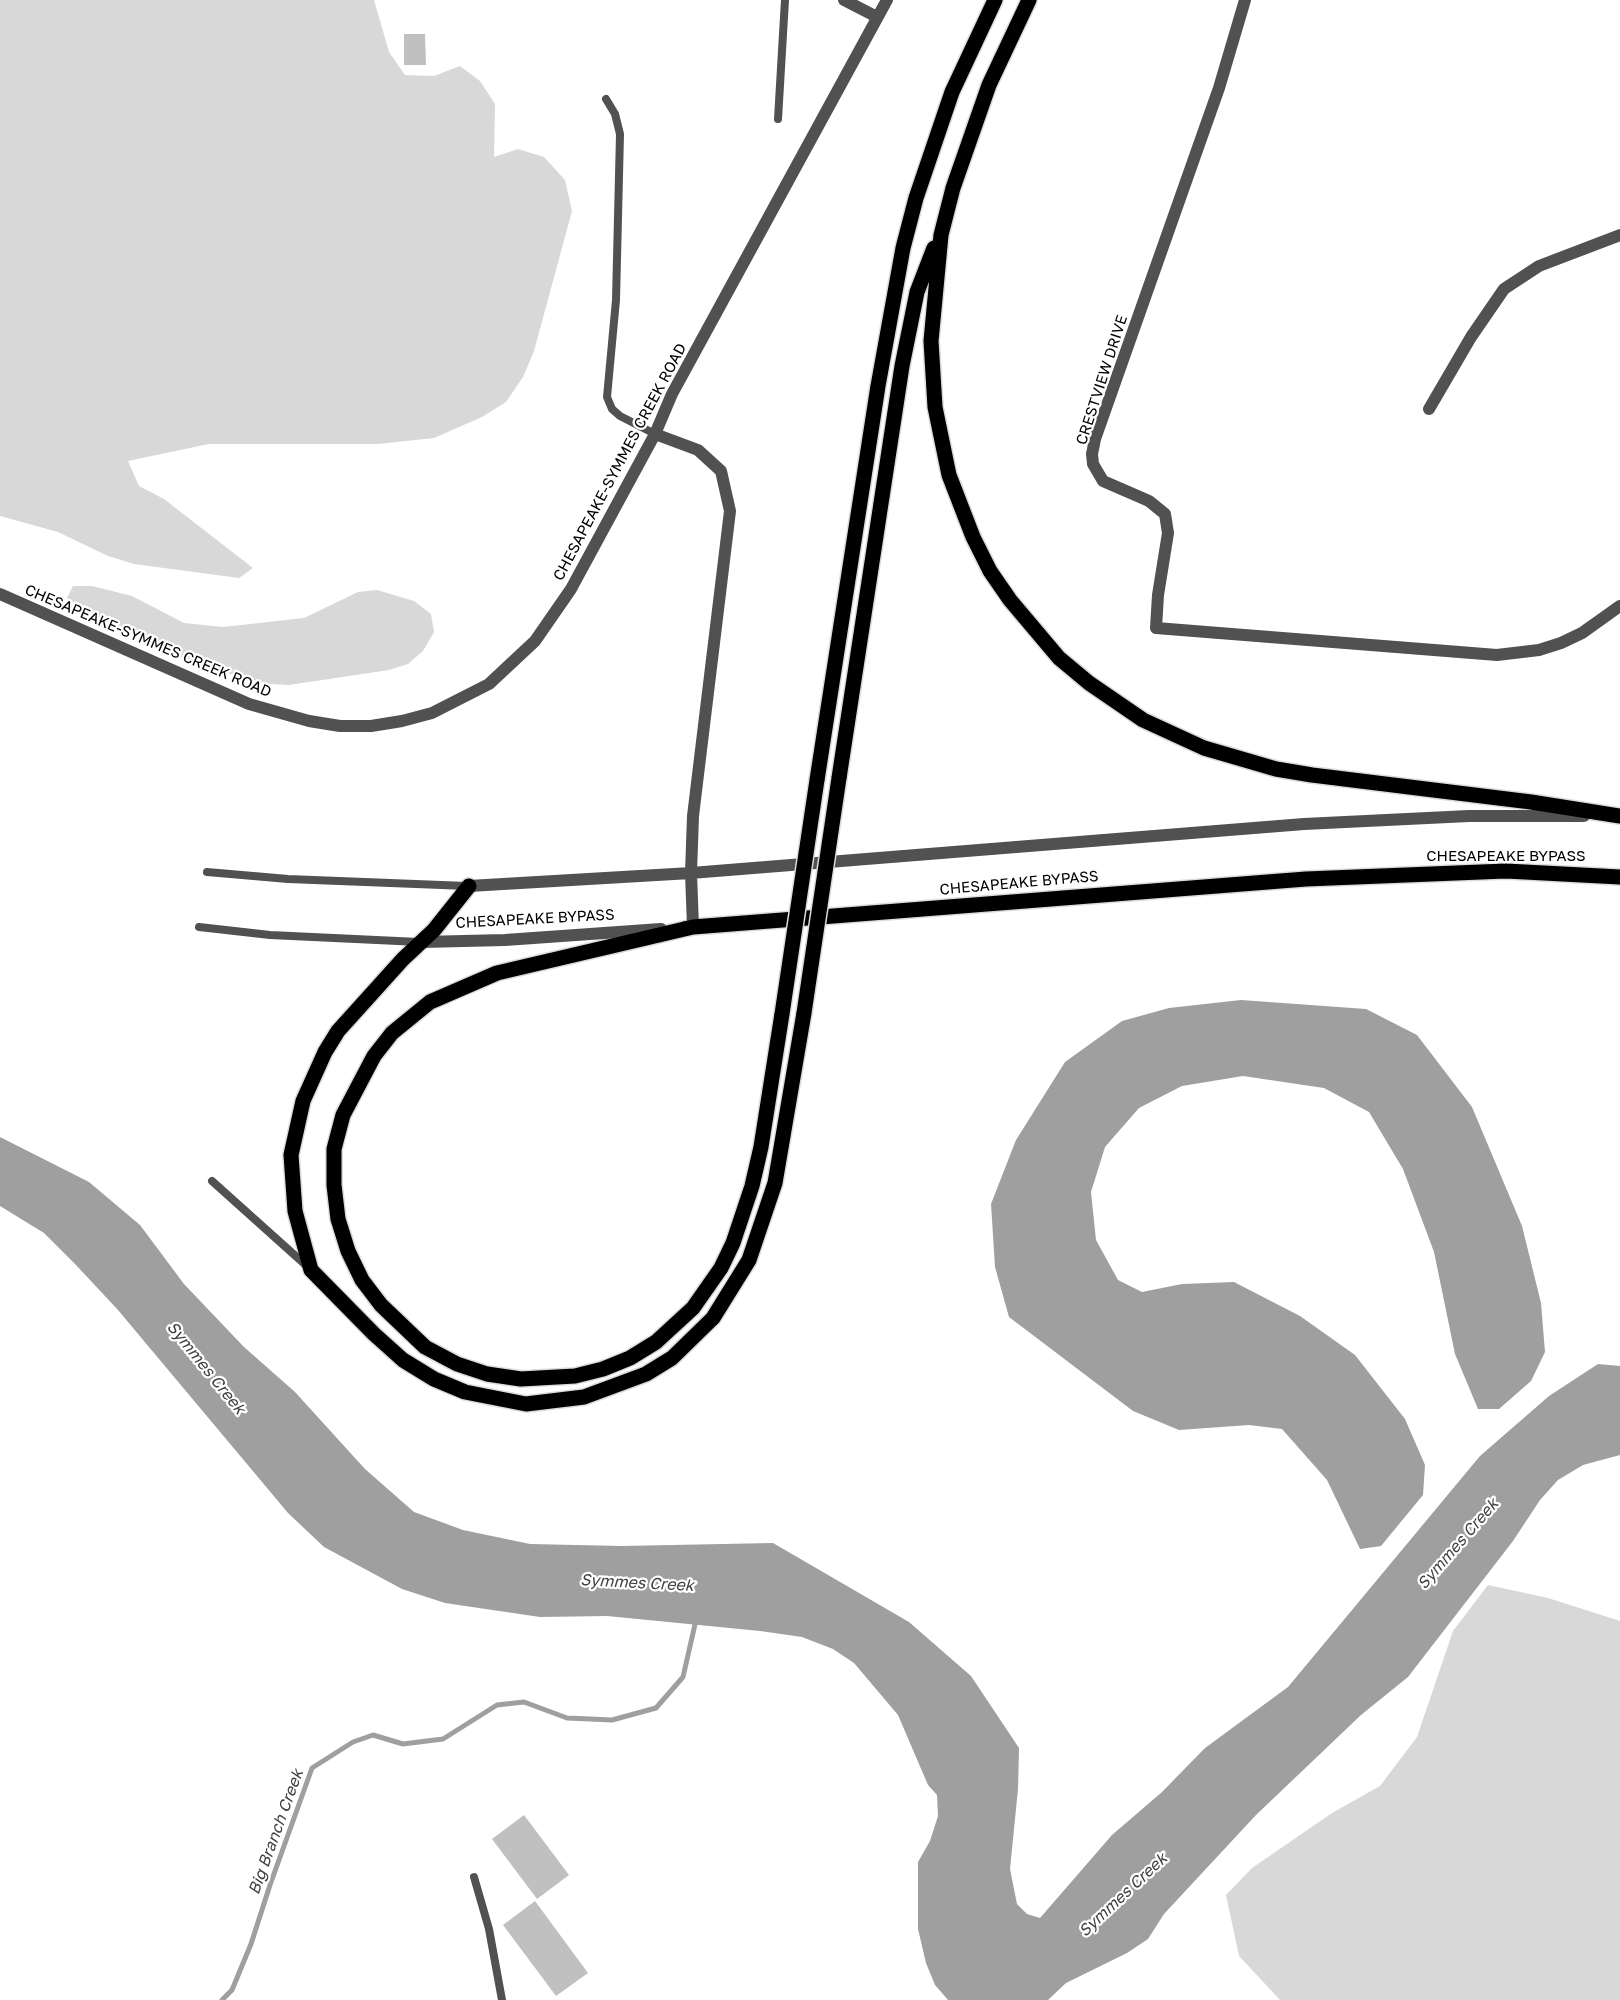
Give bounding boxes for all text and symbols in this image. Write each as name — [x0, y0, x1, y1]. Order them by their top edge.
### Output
street label: CRESTVIEW DRIVE — [1073, 313, 1131, 447]
street label: CHESAPEAKE-SYMMES CREEK ROAD — [550, 340, 690, 584]
street label: CHESAPEAKE-SYMMES CREEK ROAD — [22, 581, 274, 701]
street label: CHESAPEAKE BYPASS — [1426, 847, 1586, 865]
street label: CHESAPEAKE BYPASS — [939, 867, 1099, 899]
street label: CHESAPEAKE BYPASS — [455, 906, 615, 932]
water label: Symmes Creek — [163, 1318, 249, 1418]
water label: Symmes Creek — [1413, 1495, 1503, 1593]
water label: Symmes Creek — [580, 1570, 694, 1596]
water label: Big Branch Creek — [244, 1767, 308, 1897]
water label: Symmes Creek — [1075, 1849, 1171, 1941]

